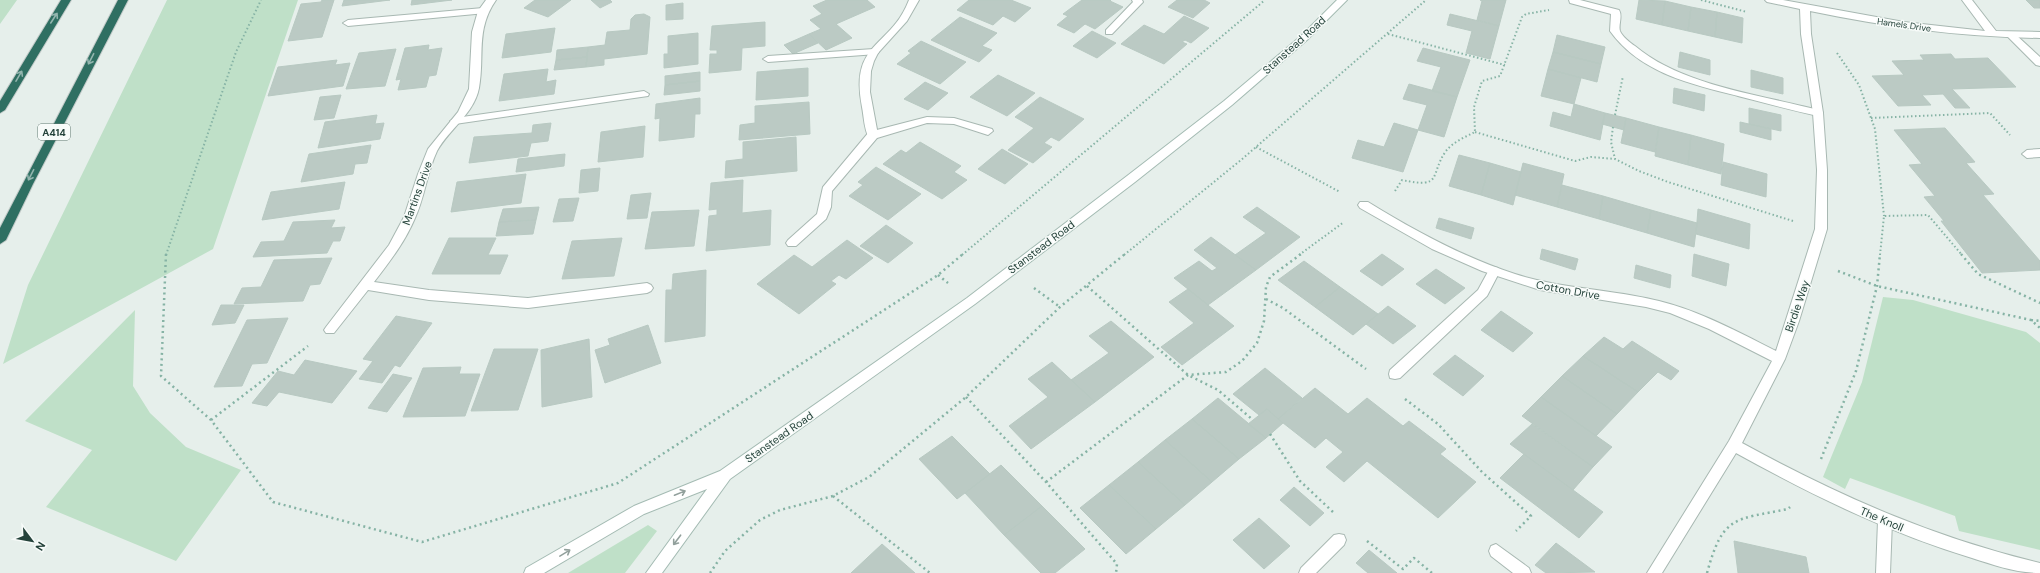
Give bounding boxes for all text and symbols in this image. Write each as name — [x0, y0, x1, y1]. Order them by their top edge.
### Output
one-way arrow — [50, 13, 58, 24]
street label: Stanstead Road — [1260, 13, 1329, 77]
street label: Hamels Drive — [1876, 15, 1932, 35]
one-way arrow — [87, 53, 94, 65]
one-way arrow — [16, 70, 24, 82]
road number: A414 — [38, 124, 70, 140]
street label: Martins Drive — [399, 159, 435, 227]
one-way arrow — [27, 169, 35, 181]
street label: Stanstead Road — [1005, 217, 1077, 277]
street label: Cotton Drive — [1535, 278, 1601, 302]
street label: Birdie Way — [1782, 278, 1812, 334]
street label: Stanstead Road — [742, 408, 816, 466]
one-way arrow — [673, 489, 685, 497]
street label: The Knoll — [1858, 504, 1906, 534]
north arrow — [12, 521, 52, 561]
one-way arrow — [673, 535, 681, 546]
text: N — [32, 539, 49, 553]
one-way arrow — [559, 549, 571, 557]

